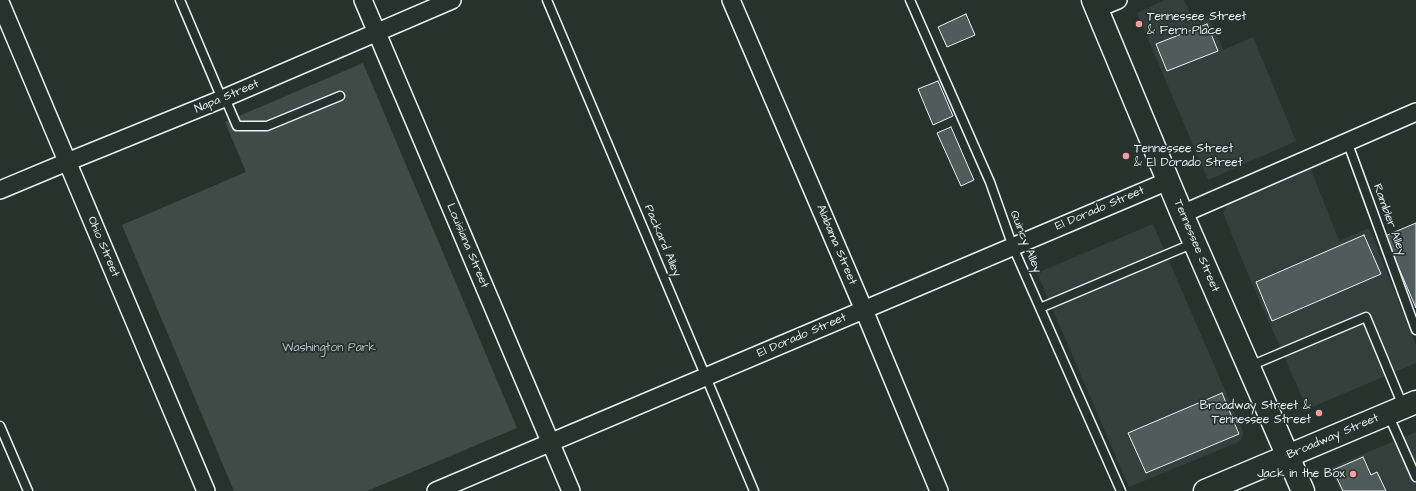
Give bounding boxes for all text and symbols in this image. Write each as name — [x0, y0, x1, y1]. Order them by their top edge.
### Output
place label: Tennessee Street & Fern Place — [1147, 10, 1246, 38]
marker: Tennessee Street & Fern Place — [1134, 19, 1144, 29]
street label: Napa Street — [193, 77, 261, 117]
place label: Tennessee Street & El Dorado Street — [1134, 142, 1243, 170]
marker: Tennessee Street & El Dorado Street — [1121, 151, 1131, 161]
street label: Rambler Alley — [1369, 182, 1409, 258]
street label: El Dorado Street — [1053, 184, 1147, 234]
street label: Tennessee Street — [1170, 197, 1222, 295]
street label: Louisiana Street — [443, 201, 491, 291]
street label: Packard Alley — [640, 203, 684, 279]
street label: Alabama Street — [813, 203, 859, 287]
street label: Quincy Alley — [1006, 209, 1044, 275]
street label: Ohio Street — [84, 215, 122, 279]
street label: El Dorado Street — [755, 311, 849, 361]
park label: Washington Park — [282, 341, 376, 355]
place label: Broadway Street & Tennessee Street — [1200, 399, 1311, 427]
marker: Broadway Street & Tennessee Street — [1314, 408, 1324, 418]
street label: Broadway Street — [1285, 411, 1381, 463]
place label: Jack in the Box — [1257, 467, 1345, 481]
marker: Jack in the Box — [1348, 469, 1358, 479]

